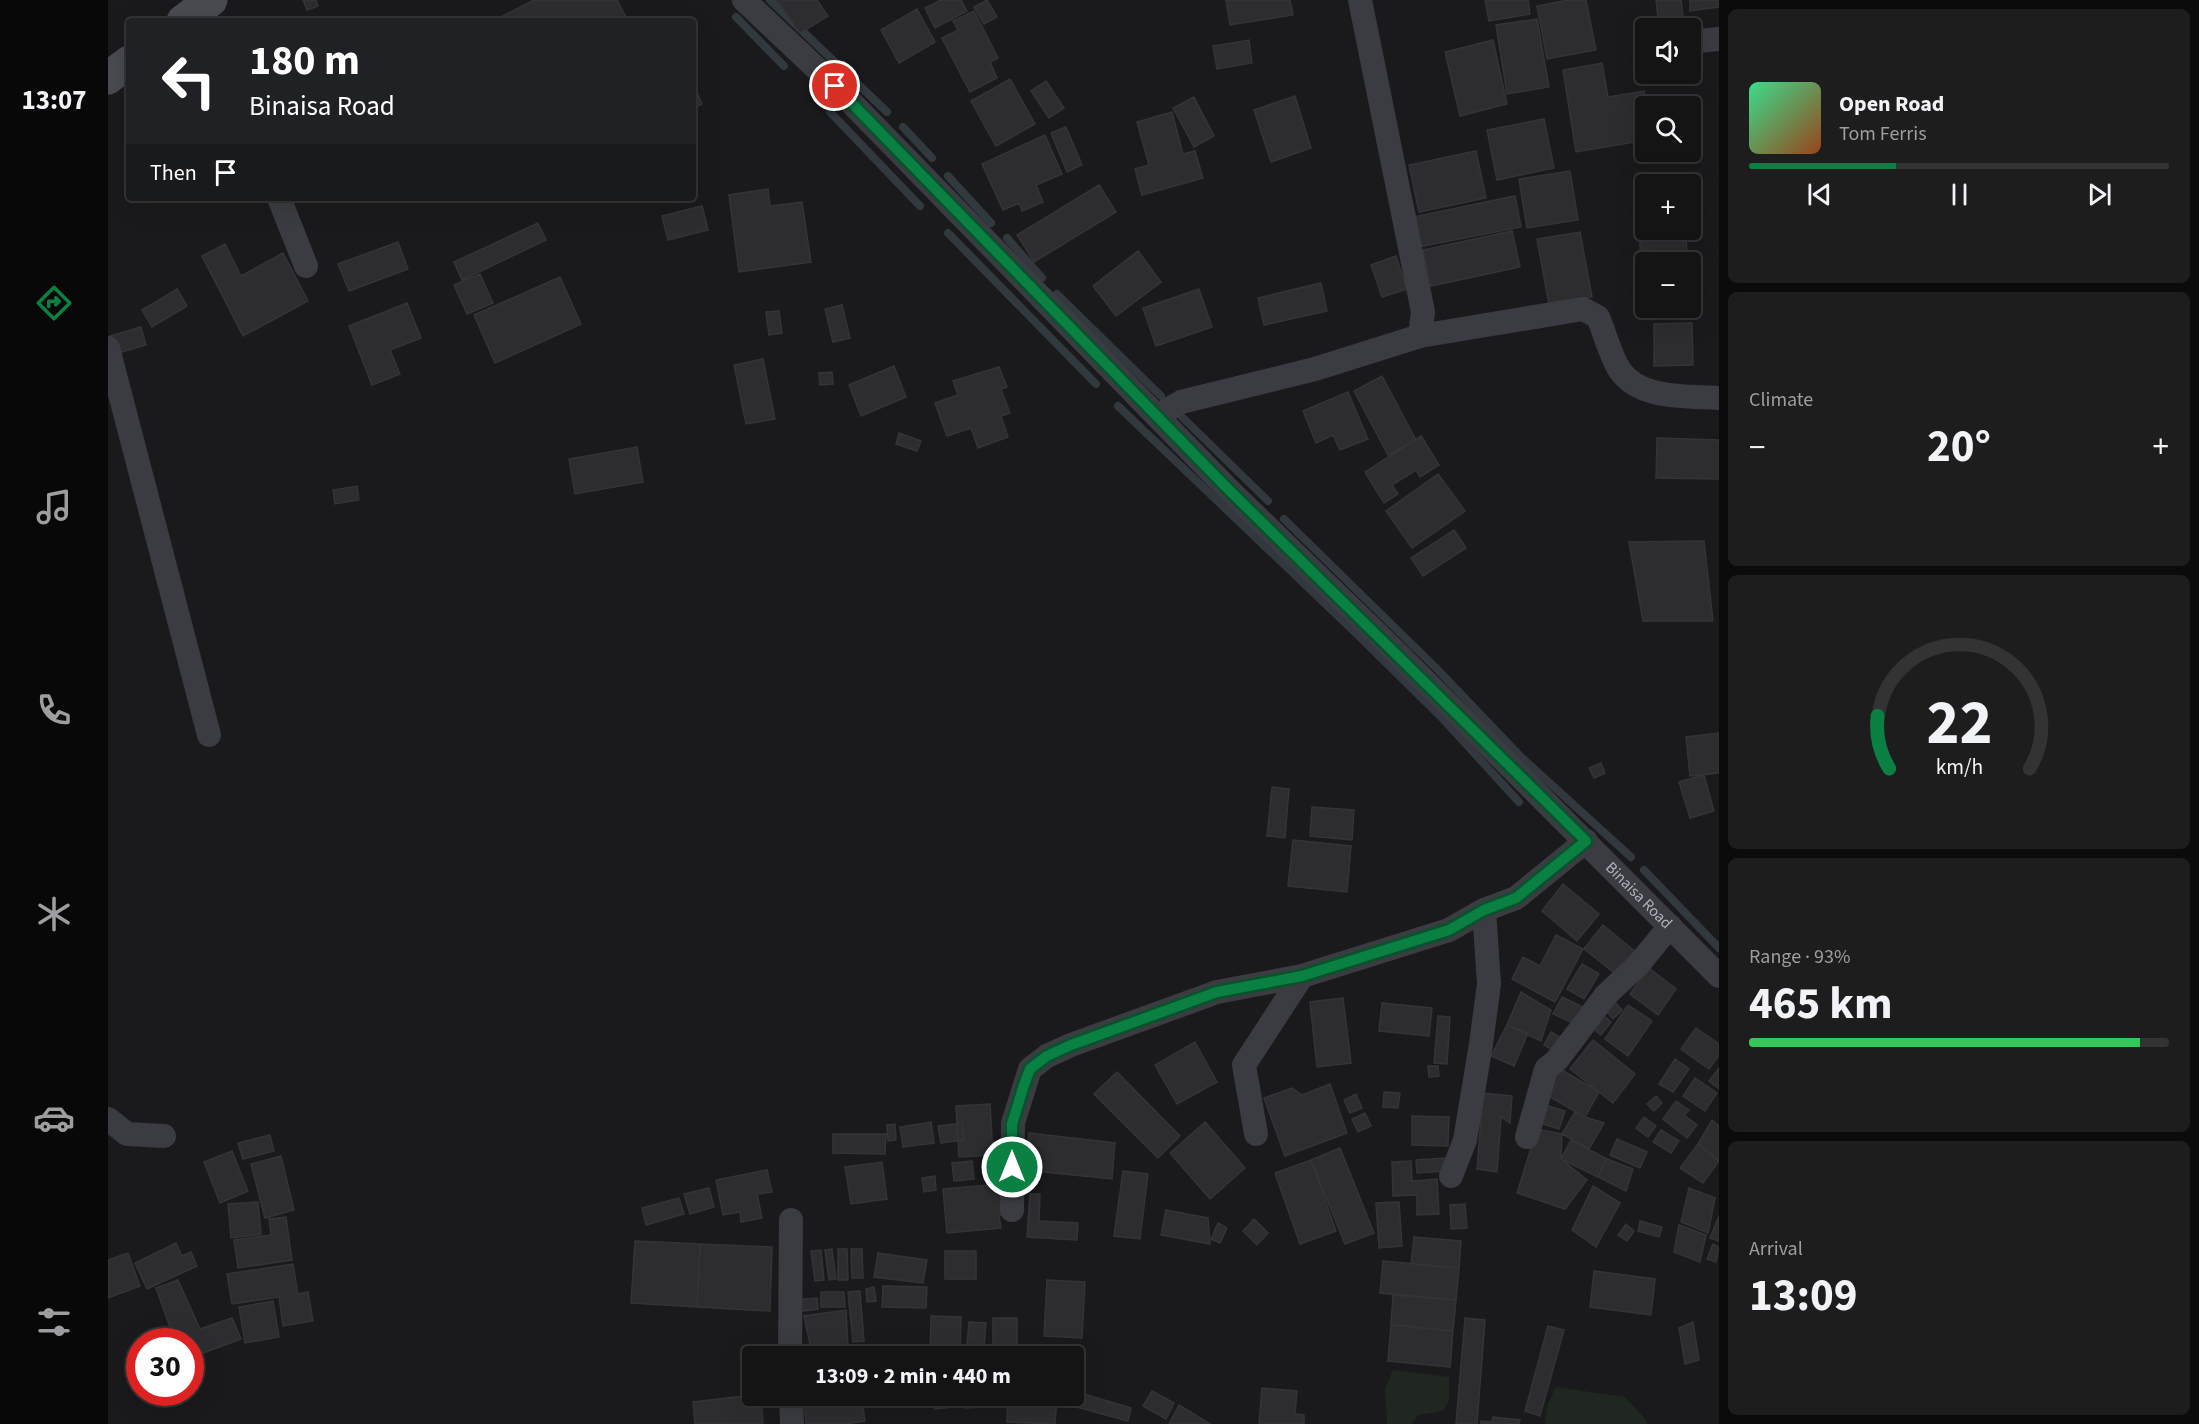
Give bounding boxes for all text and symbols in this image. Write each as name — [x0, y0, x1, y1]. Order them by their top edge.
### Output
map controls — [1635, 18, 1701, 318]
button: sound — [1635, 18, 1701, 84]
text: 180 m — [249, 31, 360, 91]
icon: left — [150, 42, 228, 120]
pin — [809, 60, 860, 111]
icon: arrive — [818, 69, 851, 102]
text: 13:07 — [21, 81, 87, 120]
text: Binaisa Road — [249, 87, 395, 126]
text: Open Road — [1839, 88, 1944, 120]
button: search — [1635, 96, 1701, 162]
text: Tom Ferris — [1839, 120, 1927, 148]
icon: arrive — [209, 156, 242, 189]
text: Then — [150, 157, 197, 189]
button: + — [1635, 174, 1701, 240]
icon: previous — [1803, 178, 1836, 211]
icon: pause — [1943, 178, 1976, 211]
icon: next — [2083, 178, 2116, 211]
button: − — [1635, 252, 1701, 318]
icon: directions — [33, 282, 75, 324]
text: Climate — [1749, 386, 1813, 414]
text: 20° — [1927, 415, 1991, 479]
text: − — [1749, 424, 1765, 471]
text: + — [2153, 424, 2169, 471]
icon: music — [33, 486, 75, 528]
text: 22 — [1926, 679, 1992, 768]
icon: phone — [33, 689, 75, 731]
text: km/h — [1935, 752, 1983, 783]
street label: Binaisa Road — [1600, 857, 1677, 934]
icon: climate — [33, 893, 75, 935]
text: Range · 93% — [1749, 943, 1850, 971]
text: 465 km — [1749, 972, 1893, 1036]
icon: car — [33, 1097, 75, 1139]
position arrow — [980, 1135, 1044, 1199]
text: Arrival — [1749, 1235, 1803, 1263]
text: 13:09 — [1749, 1264, 1858, 1328]
icon: filters — [33, 1301, 75, 1343]
speed limit sign: 30 — [126, 1328, 204, 1406]
text: 13:09 · 2 min · 440 m — [815, 1360, 1011, 1392]

